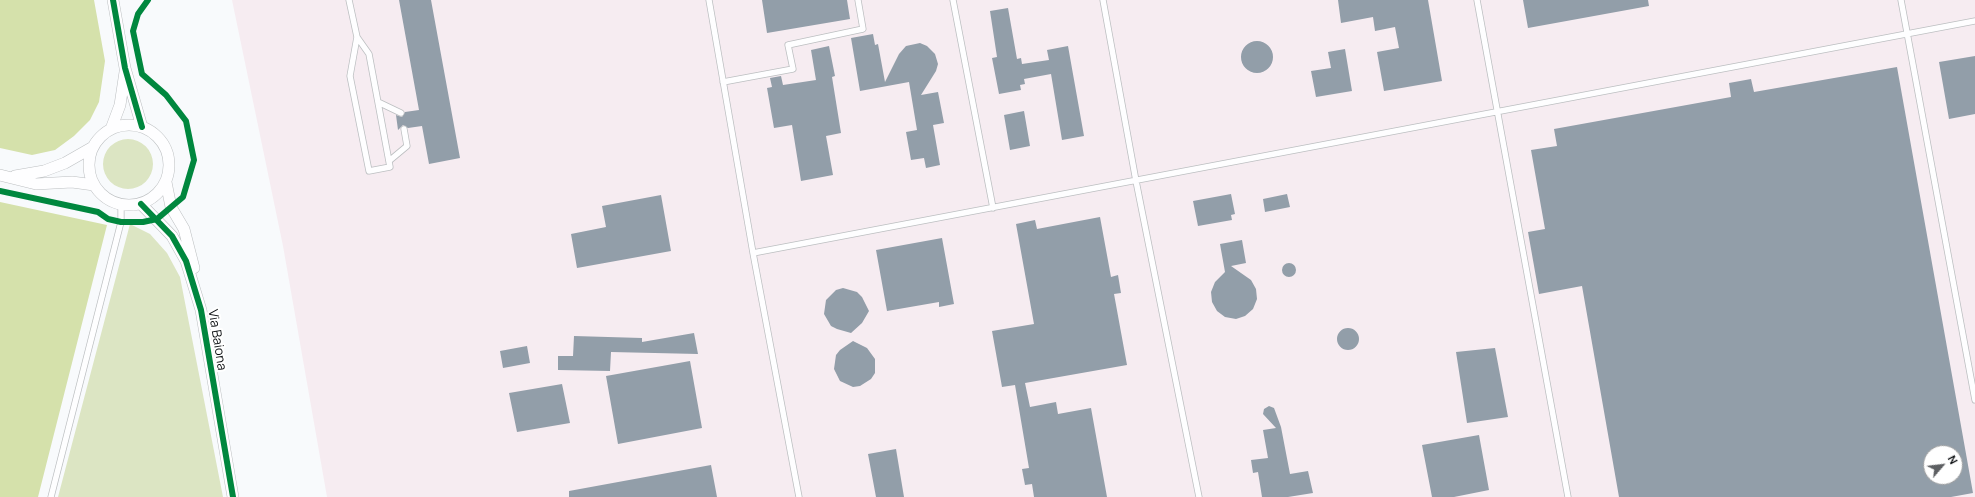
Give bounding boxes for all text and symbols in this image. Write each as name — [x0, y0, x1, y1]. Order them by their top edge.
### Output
street label: Via Baiona — [205, 309, 229, 371]
north arrow — [1923, 445, 1963, 485]
text: N — [1945, 453, 1962, 467]

